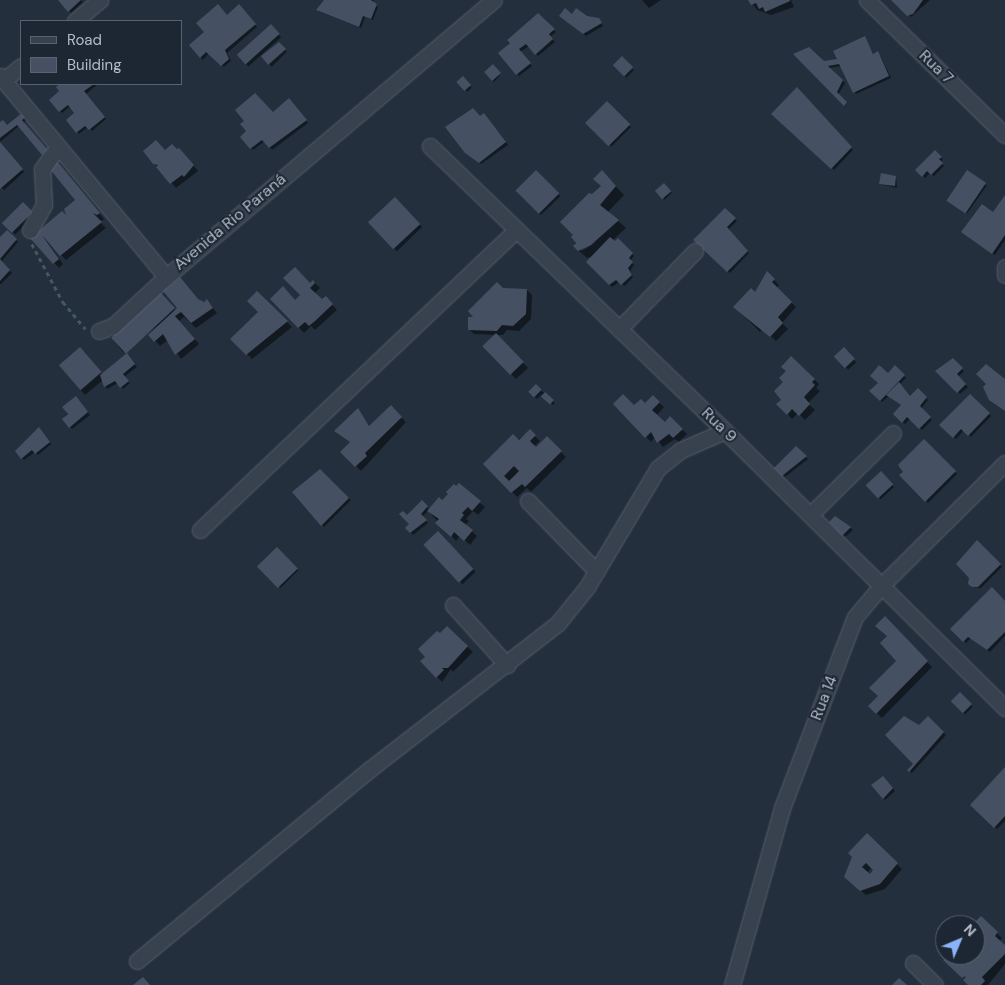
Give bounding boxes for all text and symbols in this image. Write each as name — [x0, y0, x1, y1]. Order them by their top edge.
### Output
legend — [20, 20, 182, 85]
text: Road — [67, 30, 102, 50]
street label: Rua 7 — [915, 46, 957, 88]
text: Building — [67, 55, 122, 75]
street label: Avenida Rio Paraná — [170, 170, 290, 274]
street label: Rua 9 — [697, 404, 741, 446]
street label: Rua 14 — [807, 673, 841, 723]
north arrow — [935, 915, 985, 965]
text: N — [960, 920, 980, 940]

